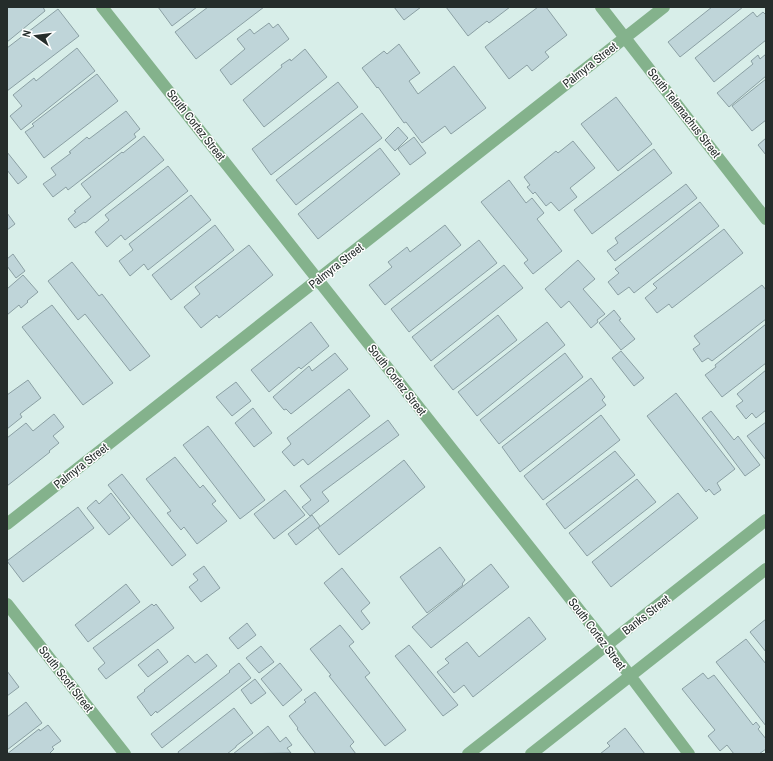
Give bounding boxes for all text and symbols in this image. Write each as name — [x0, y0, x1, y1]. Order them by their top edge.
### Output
north arrow — [16, 16, 56, 56]
text: N — [19, 29, 34, 38]
street label: Palmyra Street — [559, 39, 621, 91]
street label: South Telemachus Street — [644, 65, 724, 161]
street label: South Cortez Street — [163, 86, 229, 164]
street label: Palmyra Street — [305, 240, 367, 292]
street label: South Cortez Street — [364, 341, 430, 419]
street label: Palmyra Street — [50, 440, 112, 492]
street label: Banks Street — [619, 591, 673, 639]
street label: South Cortez Street — [565, 595, 630, 674]
street label: South Scott Street — [35, 643, 97, 716]

